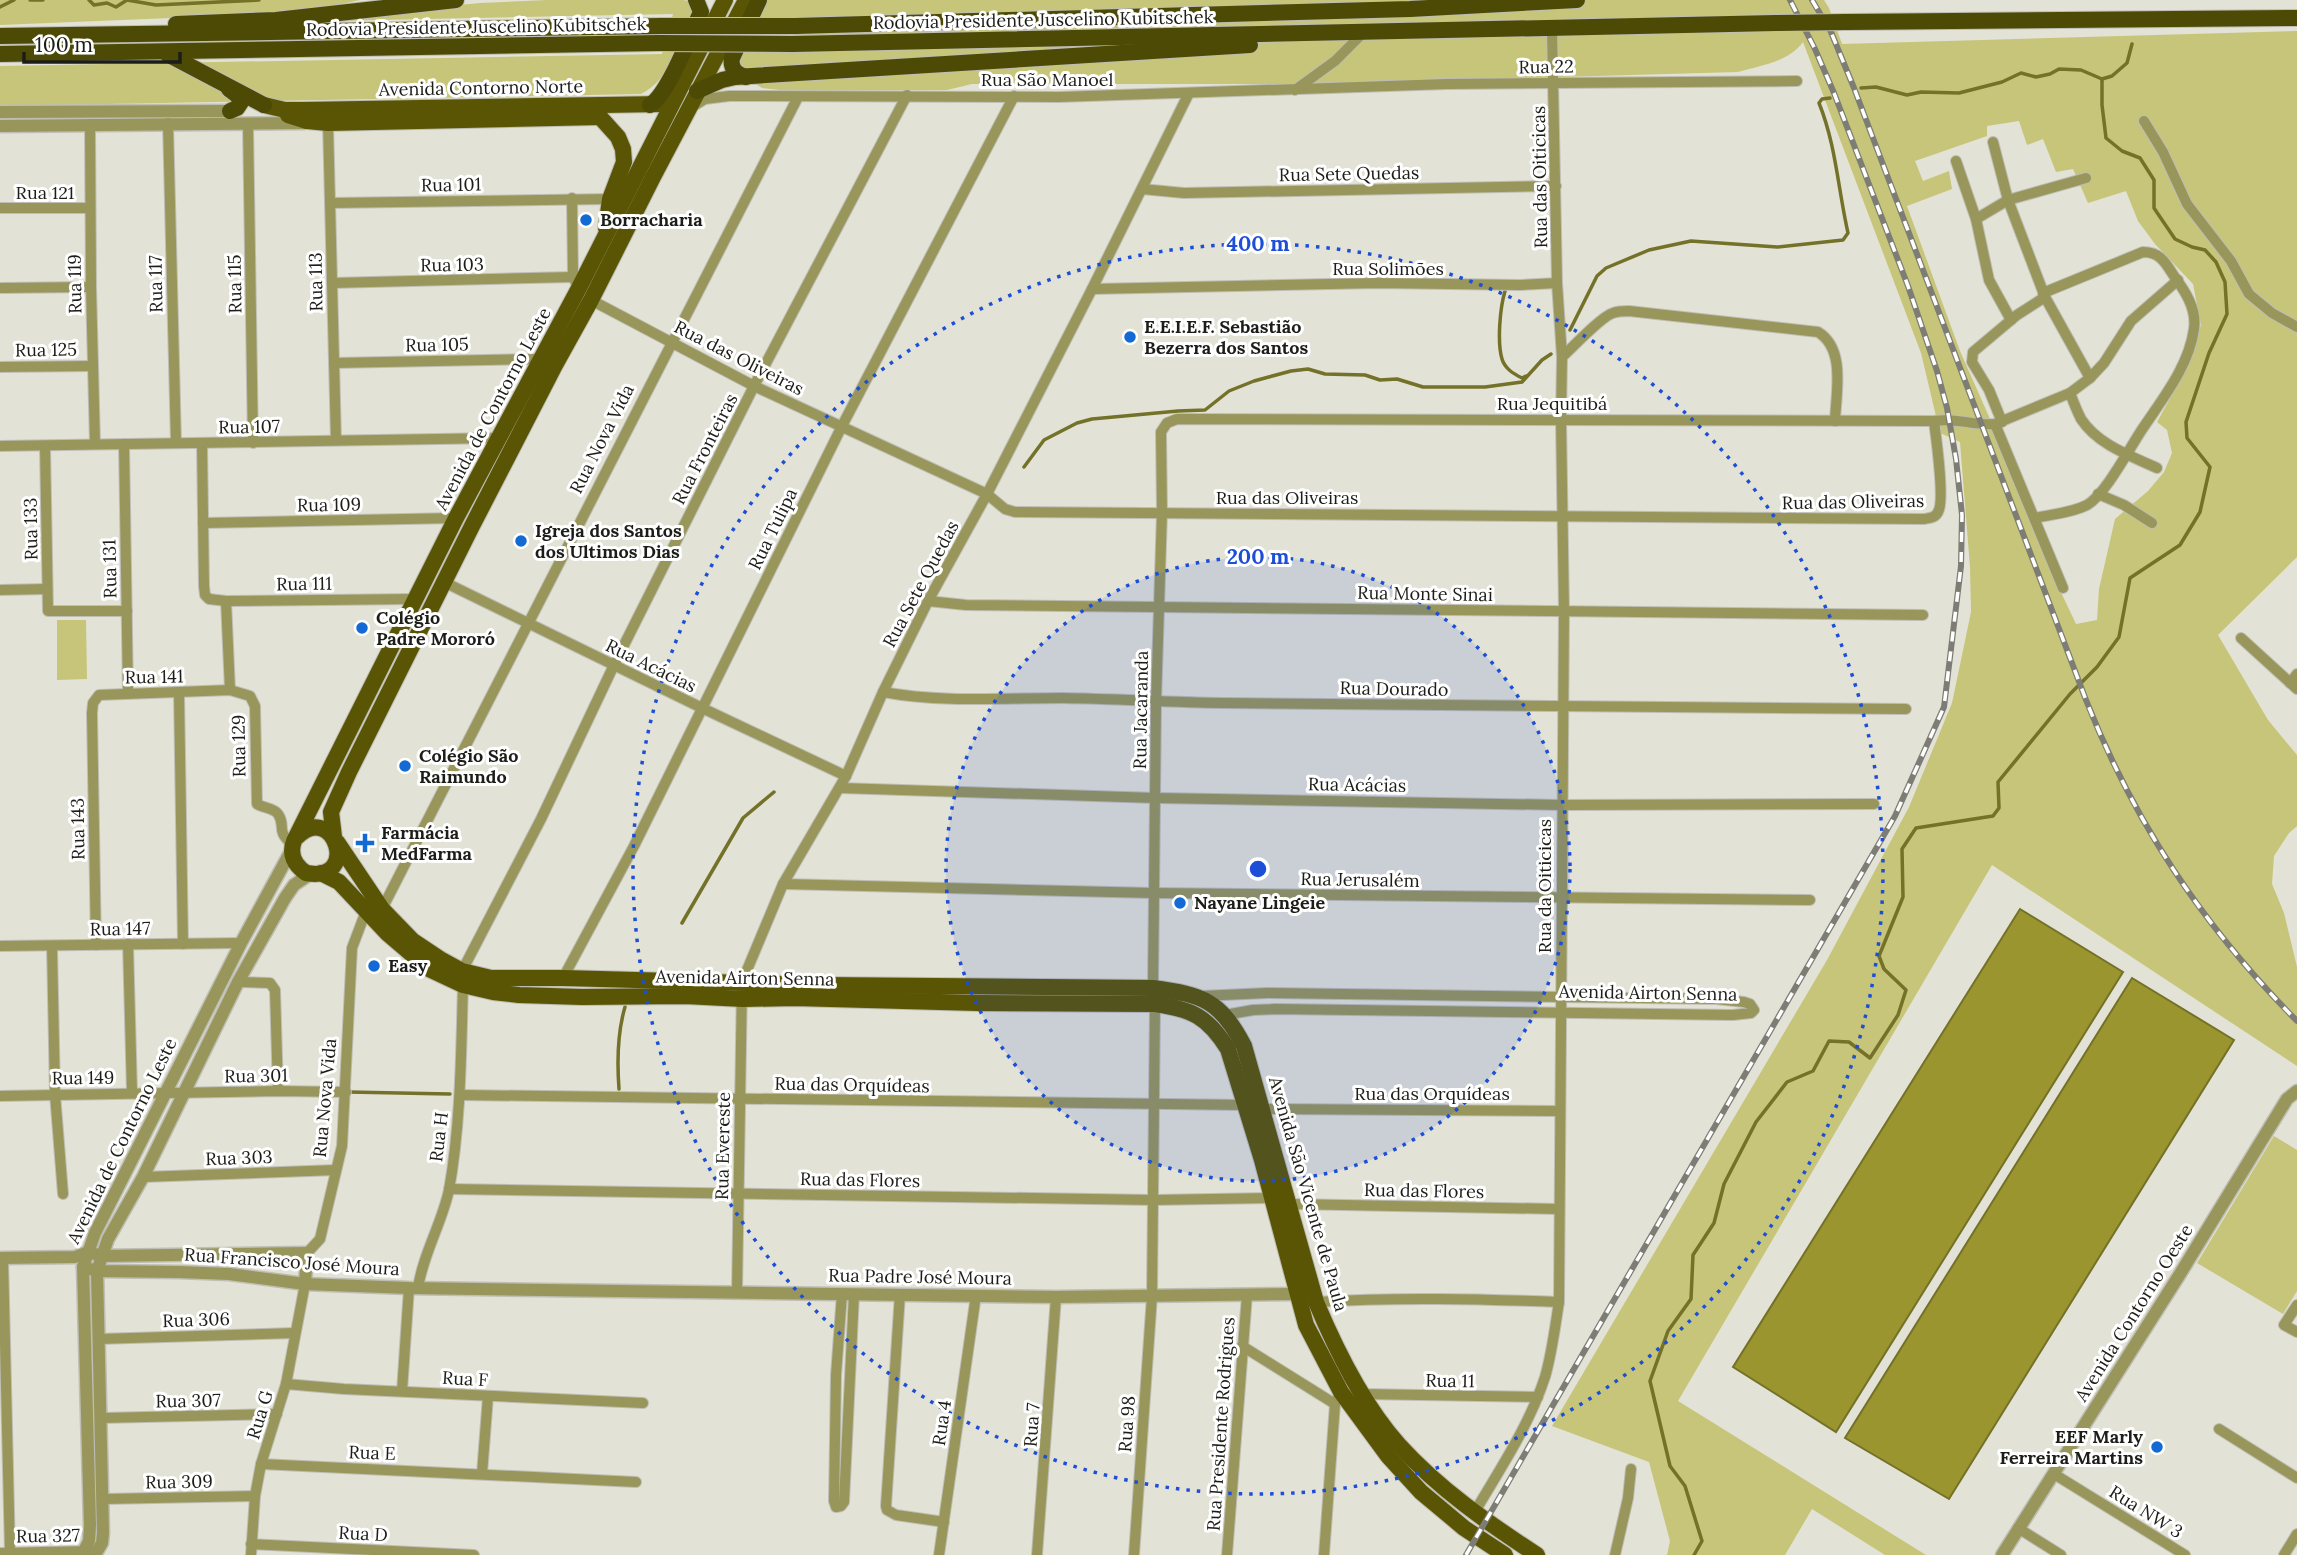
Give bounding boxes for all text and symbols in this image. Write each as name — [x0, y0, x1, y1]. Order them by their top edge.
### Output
street label: Rodovia Presidente Juscelino Kubitschek — [873, 5, 1214, 34]
street label: Rodovia Presidente Juscelino Kubitschek — [306, 12, 647, 41]
scale bar — [24, 21, 180, 65]
text: 100 m — [35, 31, 93, 58]
street label: Rua 22 — [1518, 55, 1574, 78]
street label: Rua São Manoel — [981, 68, 1113, 91]
street label: Avenida Contorno Norte — [378, 74, 584, 101]
street label: Rua das Oiticicas — [1527, 105, 1552, 249]
street label: Rua Sete Quedas — [1279, 161, 1419, 186]
street label: Rua 101 — [421, 172, 481, 197]
street label: Rua 121 — [16, 181, 74, 204]
place label: Borracharia — [600, 208, 703, 231]
marker: Borracharia — [578, 212, 594, 228]
text: 400 m — [1226, 230, 1290, 257]
street label: Rua 113 — [303, 252, 328, 312]
street label: Rua 103 — [420, 252, 484, 277]
street label: Rua 119 — [62, 254, 87, 314]
street label: Rua 115 — [222, 254, 247, 314]
street label: Rua 117 — [144, 255, 167, 313]
street label: Rua Solimões — [1332, 257, 1444, 280]
street label: Avenida de Contorno Leste — [429, 303, 556, 515]
street label: Rua das Oliveiras — [671, 315, 808, 400]
place label: E.E.I.E.F. Sebastião Bezerra dos Santos — [1144, 315, 1308, 359]
marker: E.E.I.E.F. Sebastião Bezerra dos Santos — [1122, 329, 1138, 345]
street label: Rua 105 — [405, 332, 469, 357]
street label: Rua 125 — [15, 337, 77, 362]
street label: Rua Nova Vida — [564, 380, 639, 497]
street label: Rua Fronteiras — [667, 389, 742, 508]
street label: Rua Jequitibá — [1497, 392, 1607, 415]
street label: Rua 107 — [218, 414, 280, 439]
street label: Rua Tulipa — [743, 484, 802, 573]
street label: Rua das Oliveiras — [1216, 486, 1358, 509]
street label: Rua das Oliveiras — [1782, 489, 1924, 514]
street label: Rua 109 — [297, 492, 361, 517]
street label: Rua 133 — [18, 497, 43, 561]
street label: Rua Sete Quedas — [877, 516, 964, 651]
place label: Igreja dos Santos dos Ultimos Dias — [535, 519, 682, 563]
marker: Igreja dos Santos dos Ultimos Dias — [513, 533, 529, 549]
street label: Rua 131 — [97, 539, 122, 599]
text: 200 m — [1227, 543, 1289, 570]
street label: Rua 111 — [276, 572, 332, 595]
street label: Rua Monte Sinai — [1357, 581, 1493, 606]
place label: Colégio Padre Mororó — [376, 606, 495, 650]
marker: Colégio Padre Mororó — [354, 620, 370, 636]
street label: Rua Acácias — [602, 634, 700, 697]
street label: Rua Jacaranda — [1128, 651, 1153, 769]
street label: Rua 141 — [124, 664, 184, 689]
street label: Rua Dourado — [1339, 676, 1449, 701]
street label: Rua 129 — [226, 714, 251, 778]
place label: Colégio São Raimundo — [419, 744, 518, 788]
marker: Colégio São Raimundo — [397, 758, 413, 774]
street label: Rua Acácias — [1308, 772, 1406, 797]
street label: Rua 143 — [65, 798, 90, 860]
street label: Rua da Oiticicas — [1533, 819, 1556, 953]
place label: Farmácia MedFarma — [381, 821, 473, 865]
marker: Farmácia MedFarma — [355, 833, 375, 853]
centre of rings — [1246, 857, 1270, 881]
street label: Rua Jerusalém — [1300, 867, 1420, 892]
place label: Nayane Lingeie — [1194, 891, 1326, 914]
marker: Nayane Lingeie — [1172, 895, 1188, 911]
street label: Rua 147 — [89, 916, 151, 941]
place label: Easy — [388, 954, 427, 977]
marker: Easy — [366, 958, 382, 974]
street label: Avenida Airton Senna — [654, 964, 835, 991]
street label: Avenida Airton Senna — [1557, 979, 1738, 1006]
street label: Avenida de Contorno Leste — [61, 1034, 182, 1248]
street label: Rua Nova Vida — [308, 1037, 341, 1159]
street label: Rua 301 — [224, 1063, 288, 1088]
street label: Rua 149 — [51, 1065, 115, 1090]
street label: Rua das Orquídeas — [774, 1072, 930, 1097]
street label: Avenida São Vicente de Paula — [1264, 1073, 1353, 1314]
street label: Rua das Orquídeas — [1354, 1082, 1510, 1105]
street label: Rua Evereste — [710, 1091, 735, 1200]
street label: Rua H — [424, 1111, 453, 1163]
street label: Rua 303 — [205, 1145, 273, 1170]
street label: Rua das Flores — [800, 1167, 920, 1192]
street label: Rua das Flores — [1364, 1178, 1484, 1203]
street label: Avenida Contorno Oeste — [2069, 1220, 2198, 1407]
street label: Rua Francisco José Moura — [184, 1242, 401, 1281]
street label: Rua Padre José Moura — [828, 1263, 1012, 1290]
street label: Rua 306 — [162, 1307, 230, 1332]
street label: Rua Presidente Rodrigues — [1202, 1316, 1239, 1532]
street label: Rua F — [441, 1366, 489, 1391]
street label: Rua 11 — [1425, 1369, 1475, 1392]
street label: Rua G — [241, 1387, 278, 1442]
street label: Rua 307 — [155, 1388, 221, 1413]
street label: Rua 98 — [1113, 1395, 1140, 1453]
street label: Rua 4 — [927, 1398, 956, 1447]
street label: Rua 7 — [1018, 1402, 1045, 1448]
place label: EEF Marly Ferreira Martins — [1999, 1425, 2143, 1469]
marker: EEF Marly Ferreira Martins — [2149, 1439, 2165, 1455]
street label: Rua E — [348, 1440, 396, 1465]
street label: Rua 309 — [145, 1469, 213, 1494]
street label: Rua NW 3 — [2105, 1480, 2187, 1543]
street label: Rua D — [338, 1521, 388, 1546]
street label: Rua 327 — [16, 1523, 80, 1548]

